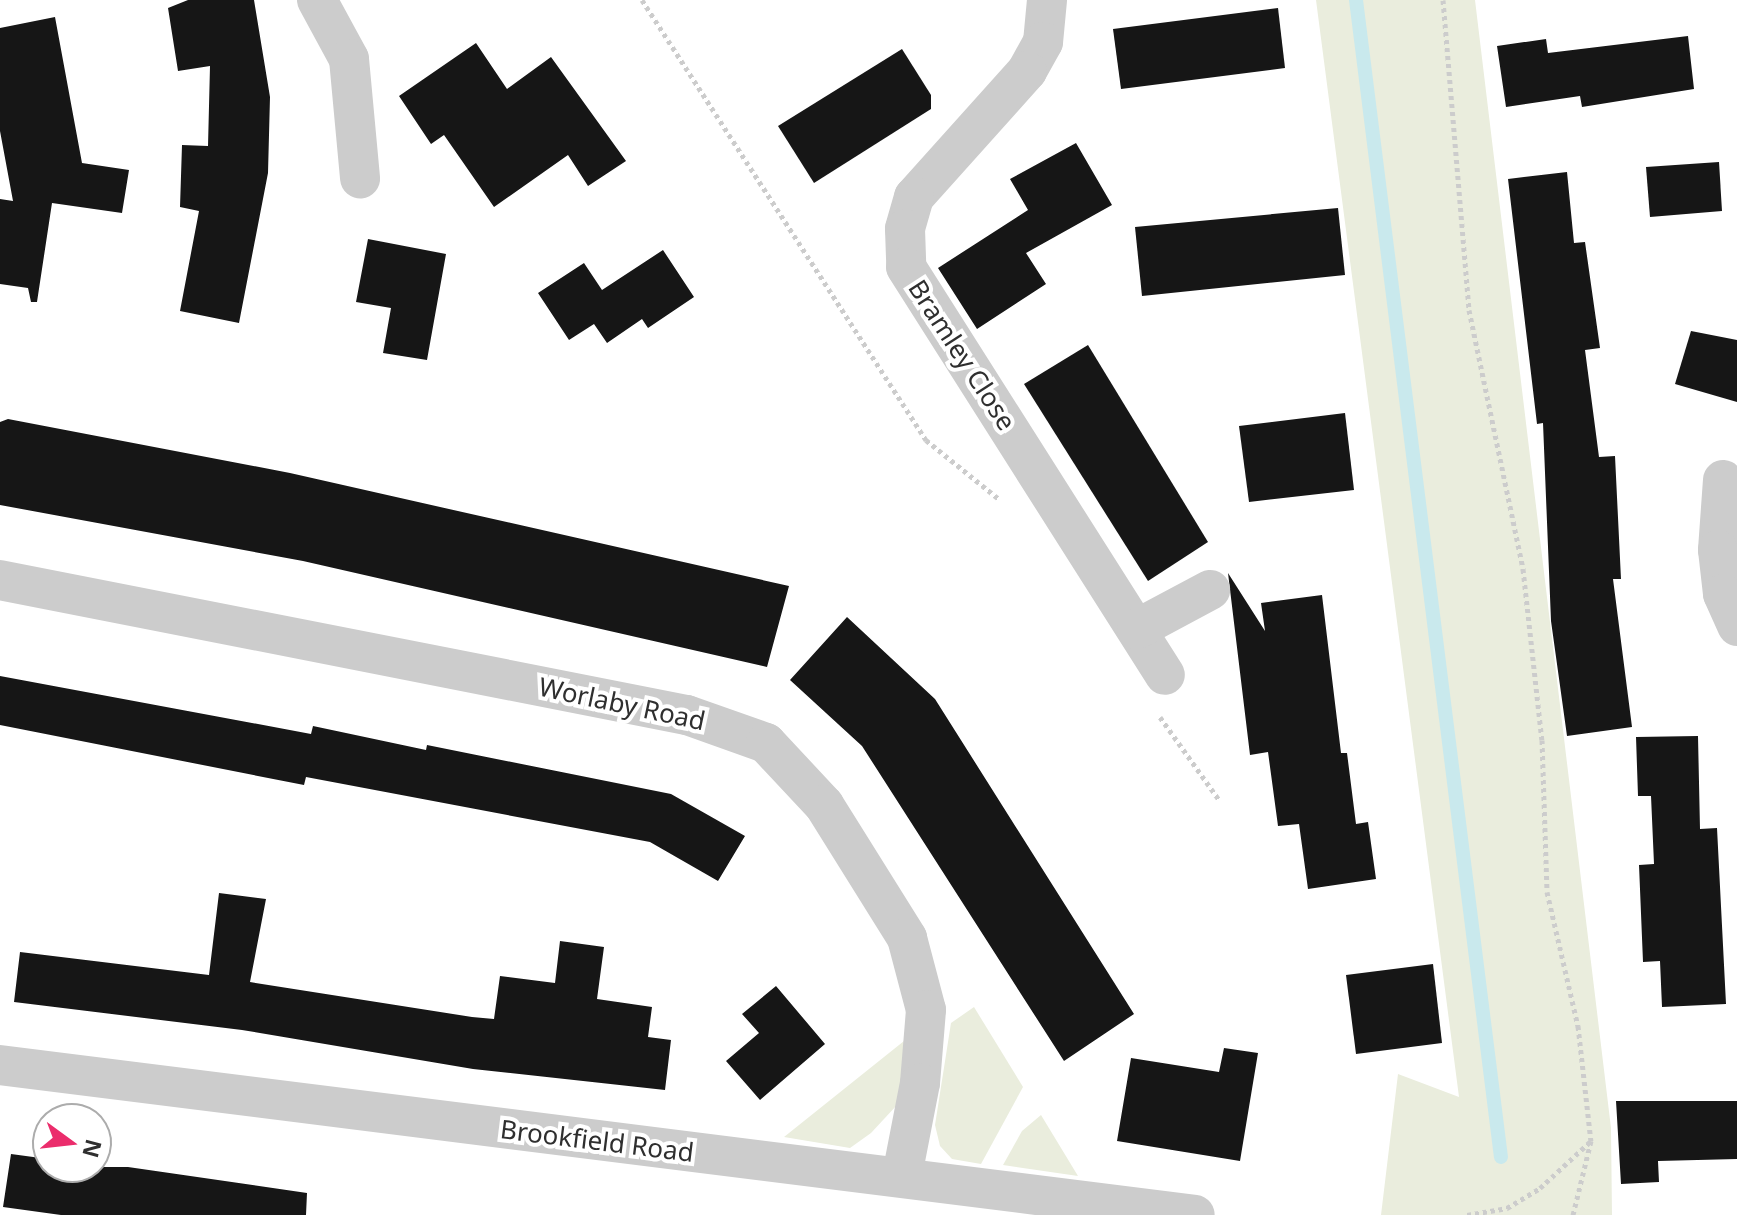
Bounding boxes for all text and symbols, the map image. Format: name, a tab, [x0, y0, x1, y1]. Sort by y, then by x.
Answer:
street label: Bramley Close	[902, 274, 1022, 436]
street label: Worlaby Road	[536, 671, 708, 737]
north arrow	[32, 1103, 112, 1183]
street label: Brookfield Road	[498, 1114, 696, 1168]
text: N	[76, 1136, 110, 1161]

